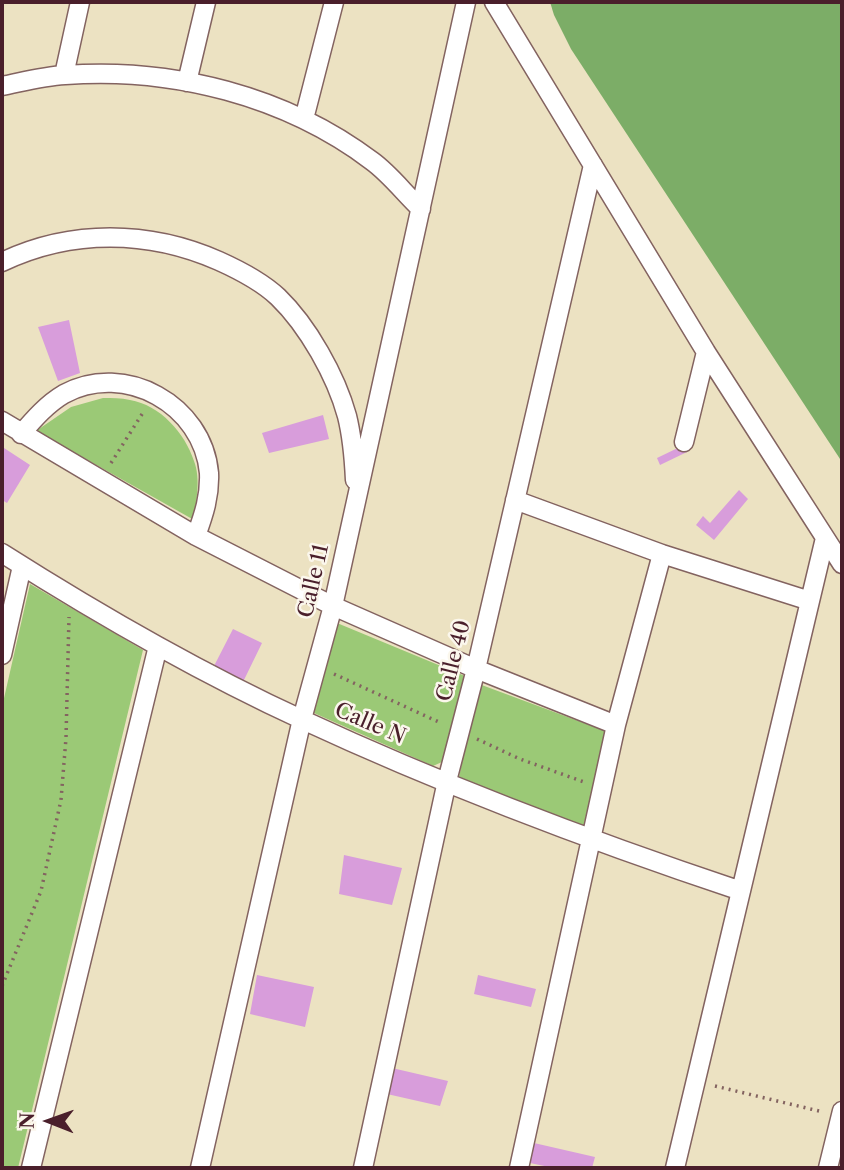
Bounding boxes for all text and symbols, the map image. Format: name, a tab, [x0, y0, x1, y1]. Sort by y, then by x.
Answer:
street label: Calle 11	[293, 542, 335, 620]
street label: Calle 40	[432, 618, 476, 704]
street label: Calle N	[331, 698, 409, 750]
north arrow	[14, 1086, 84, 1156]
text: N	[16, 1112, 39, 1129]

